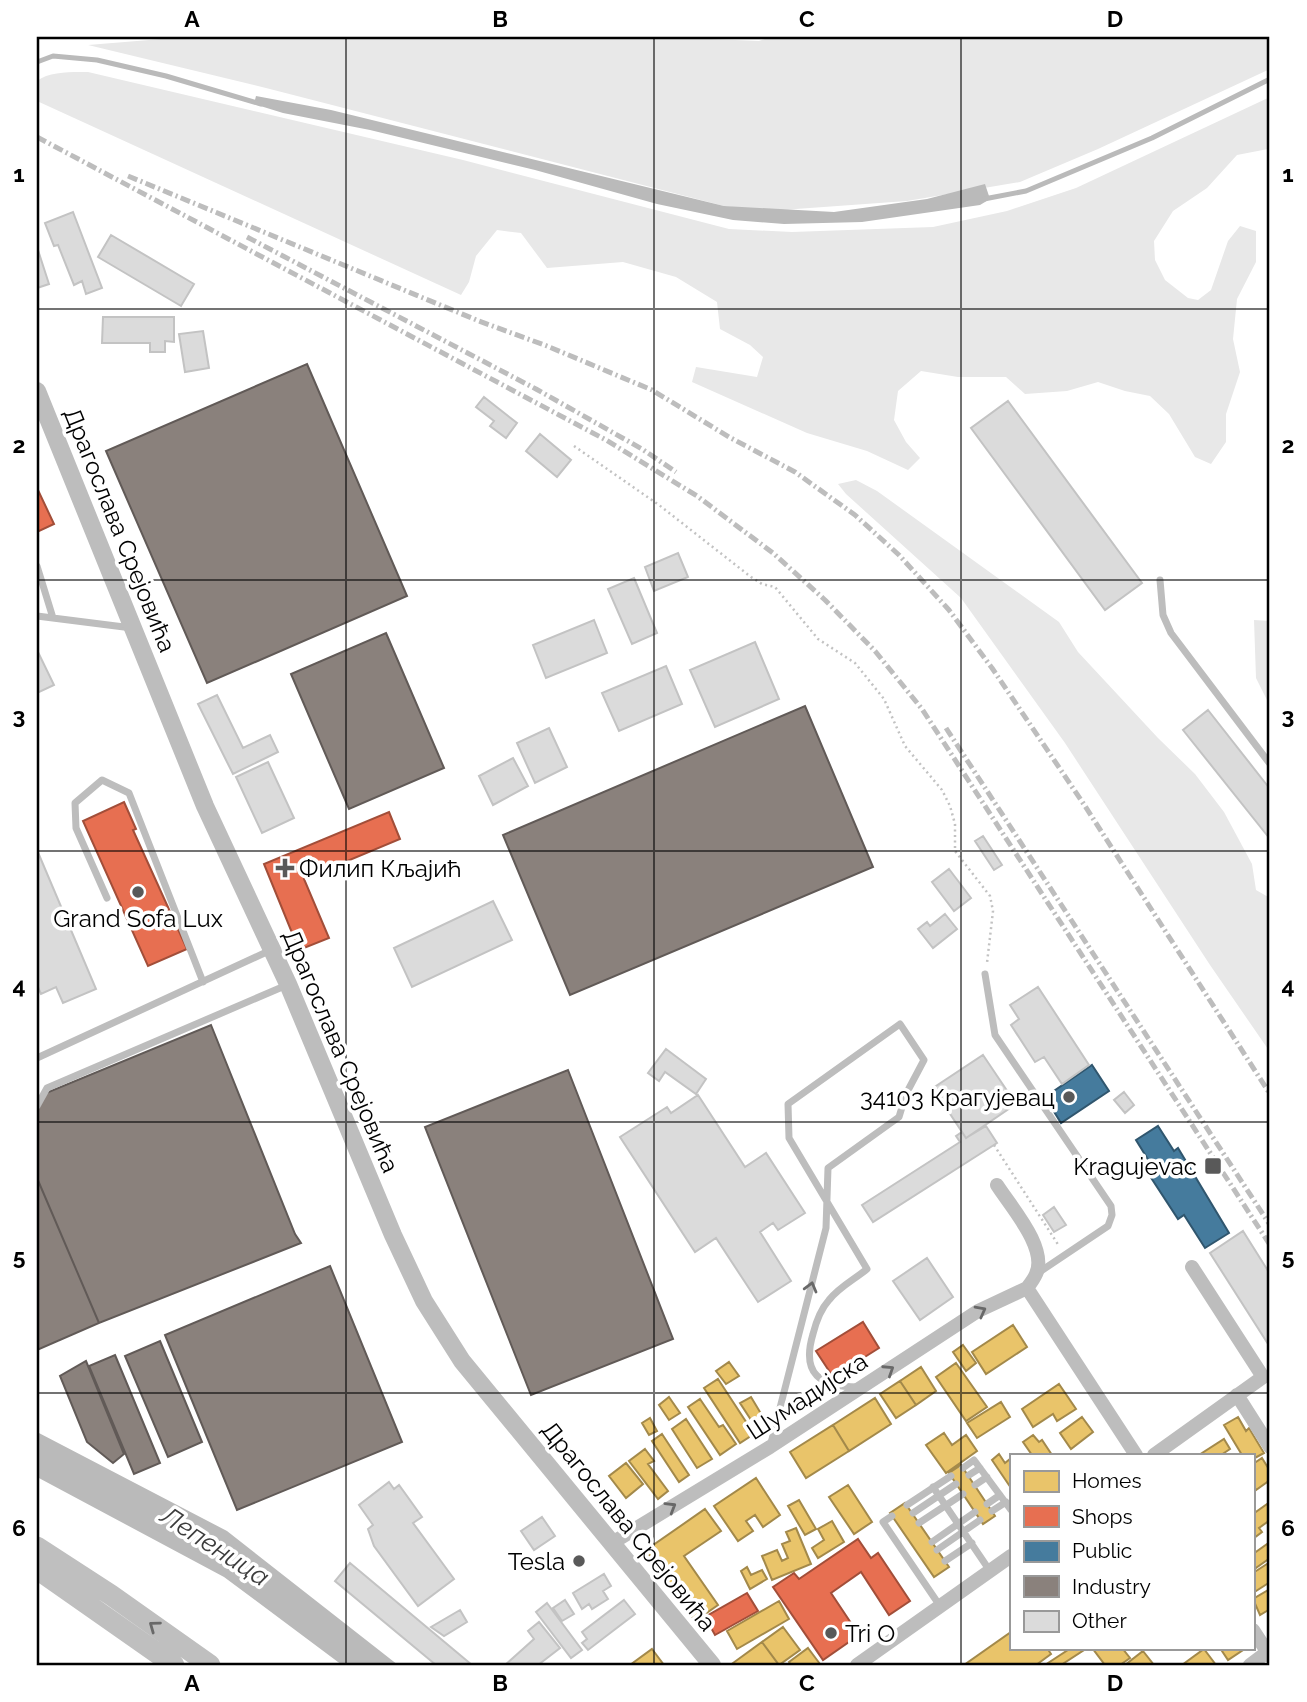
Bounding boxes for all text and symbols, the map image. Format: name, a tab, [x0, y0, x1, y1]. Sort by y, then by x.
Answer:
text: A	[184, 5, 200, 32]
text: B	[492, 5, 508, 32]
text: C	[799, 5, 815, 32]
text: D	[1107, 5, 1123, 32]
text: 1	[13, 160, 25, 187]
text: 1	[1282, 160, 1294, 187]
street label: Драгослава Срејовића	[58, 404, 182, 656]
text: 2	[13, 431, 25, 458]
text: 2	[1282, 431, 1294, 458]
text: 3	[13, 702, 25, 729]
text: 3	[1282, 702, 1294, 729]
place label: Филип Кљајић	[299, 854, 462, 883]
marker: Филип Кљајић	[277, 860, 293, 876]
marker: Grand Sofa Lux	[130, 884, 146, 900]
place label: Grand Sofa Lux	[53, 904, 223, 933]
street label: Драгослава Срејовића	[277, 925, 405, 1177]
text: 4	[12, 972, 26, 999]
text: 4	[1281, 972, 1295, 999]
place label: 34103 Крагујевац	[860, 1083, 1055, 1112]
marker: 34103 Крагујевац	[1061, 1089, 1077, 1105]
place label: Kragujevac	[1073, 1152, 1197, 1181]
marker: Kragujevac	[1203, 1156, 1223, 1176]
text: 5	[13, 1243, 26, 1270]
text: 5	[1282, 1243, 1295, 1270]
one-way arrow	[803, 1281, 817, 1293]
one-way arrow	[974, 1305, 987, 1319]
street label: Шумадијска	[741, 1346, 873, 1446]
one-way arrow	[882, 1365, 895, 1378]
street label: Драгослава Срејовића	[536, 1415, 722, 1637]
legend	[1010, 1454, 1254, 1650]
text: Homes	[1072, 1468, 1142, 1493]
water label: Лепеница	[154, 1499, 275, 1592]
one-way arrow	[663, 1503, 676, 1516]
text: Shops	[1072, 1504, 1133, 1529]
text: 6	[12, 1514, 26, 1541]
text: 6	[1281, 1514, 1295, 1541]
text: Public	[1072, 1538, 1132, 1563]
place label: Tesla	[508, 1547, 565, 1576]
marker: Tesla	[571, 1553, 587, 1569]
text: Industry	[1072, 1574, 1151, 1599]
text: Other	[1072, 1608, 1127, 1633]
place label: Tri O	[845, 1619, 895, 1648]
one-way arrow	[149, 1622, 162, 1634]
marker: Tri O	[823, 1625, 839, 1641]
text: A	[184, 1669, 200, 1696]
text: B	[492, 1669, 508, 1696]
text: C	[799, 1669, 815, 1696]
text: D	[1107, 1669, 1123, 1696]

